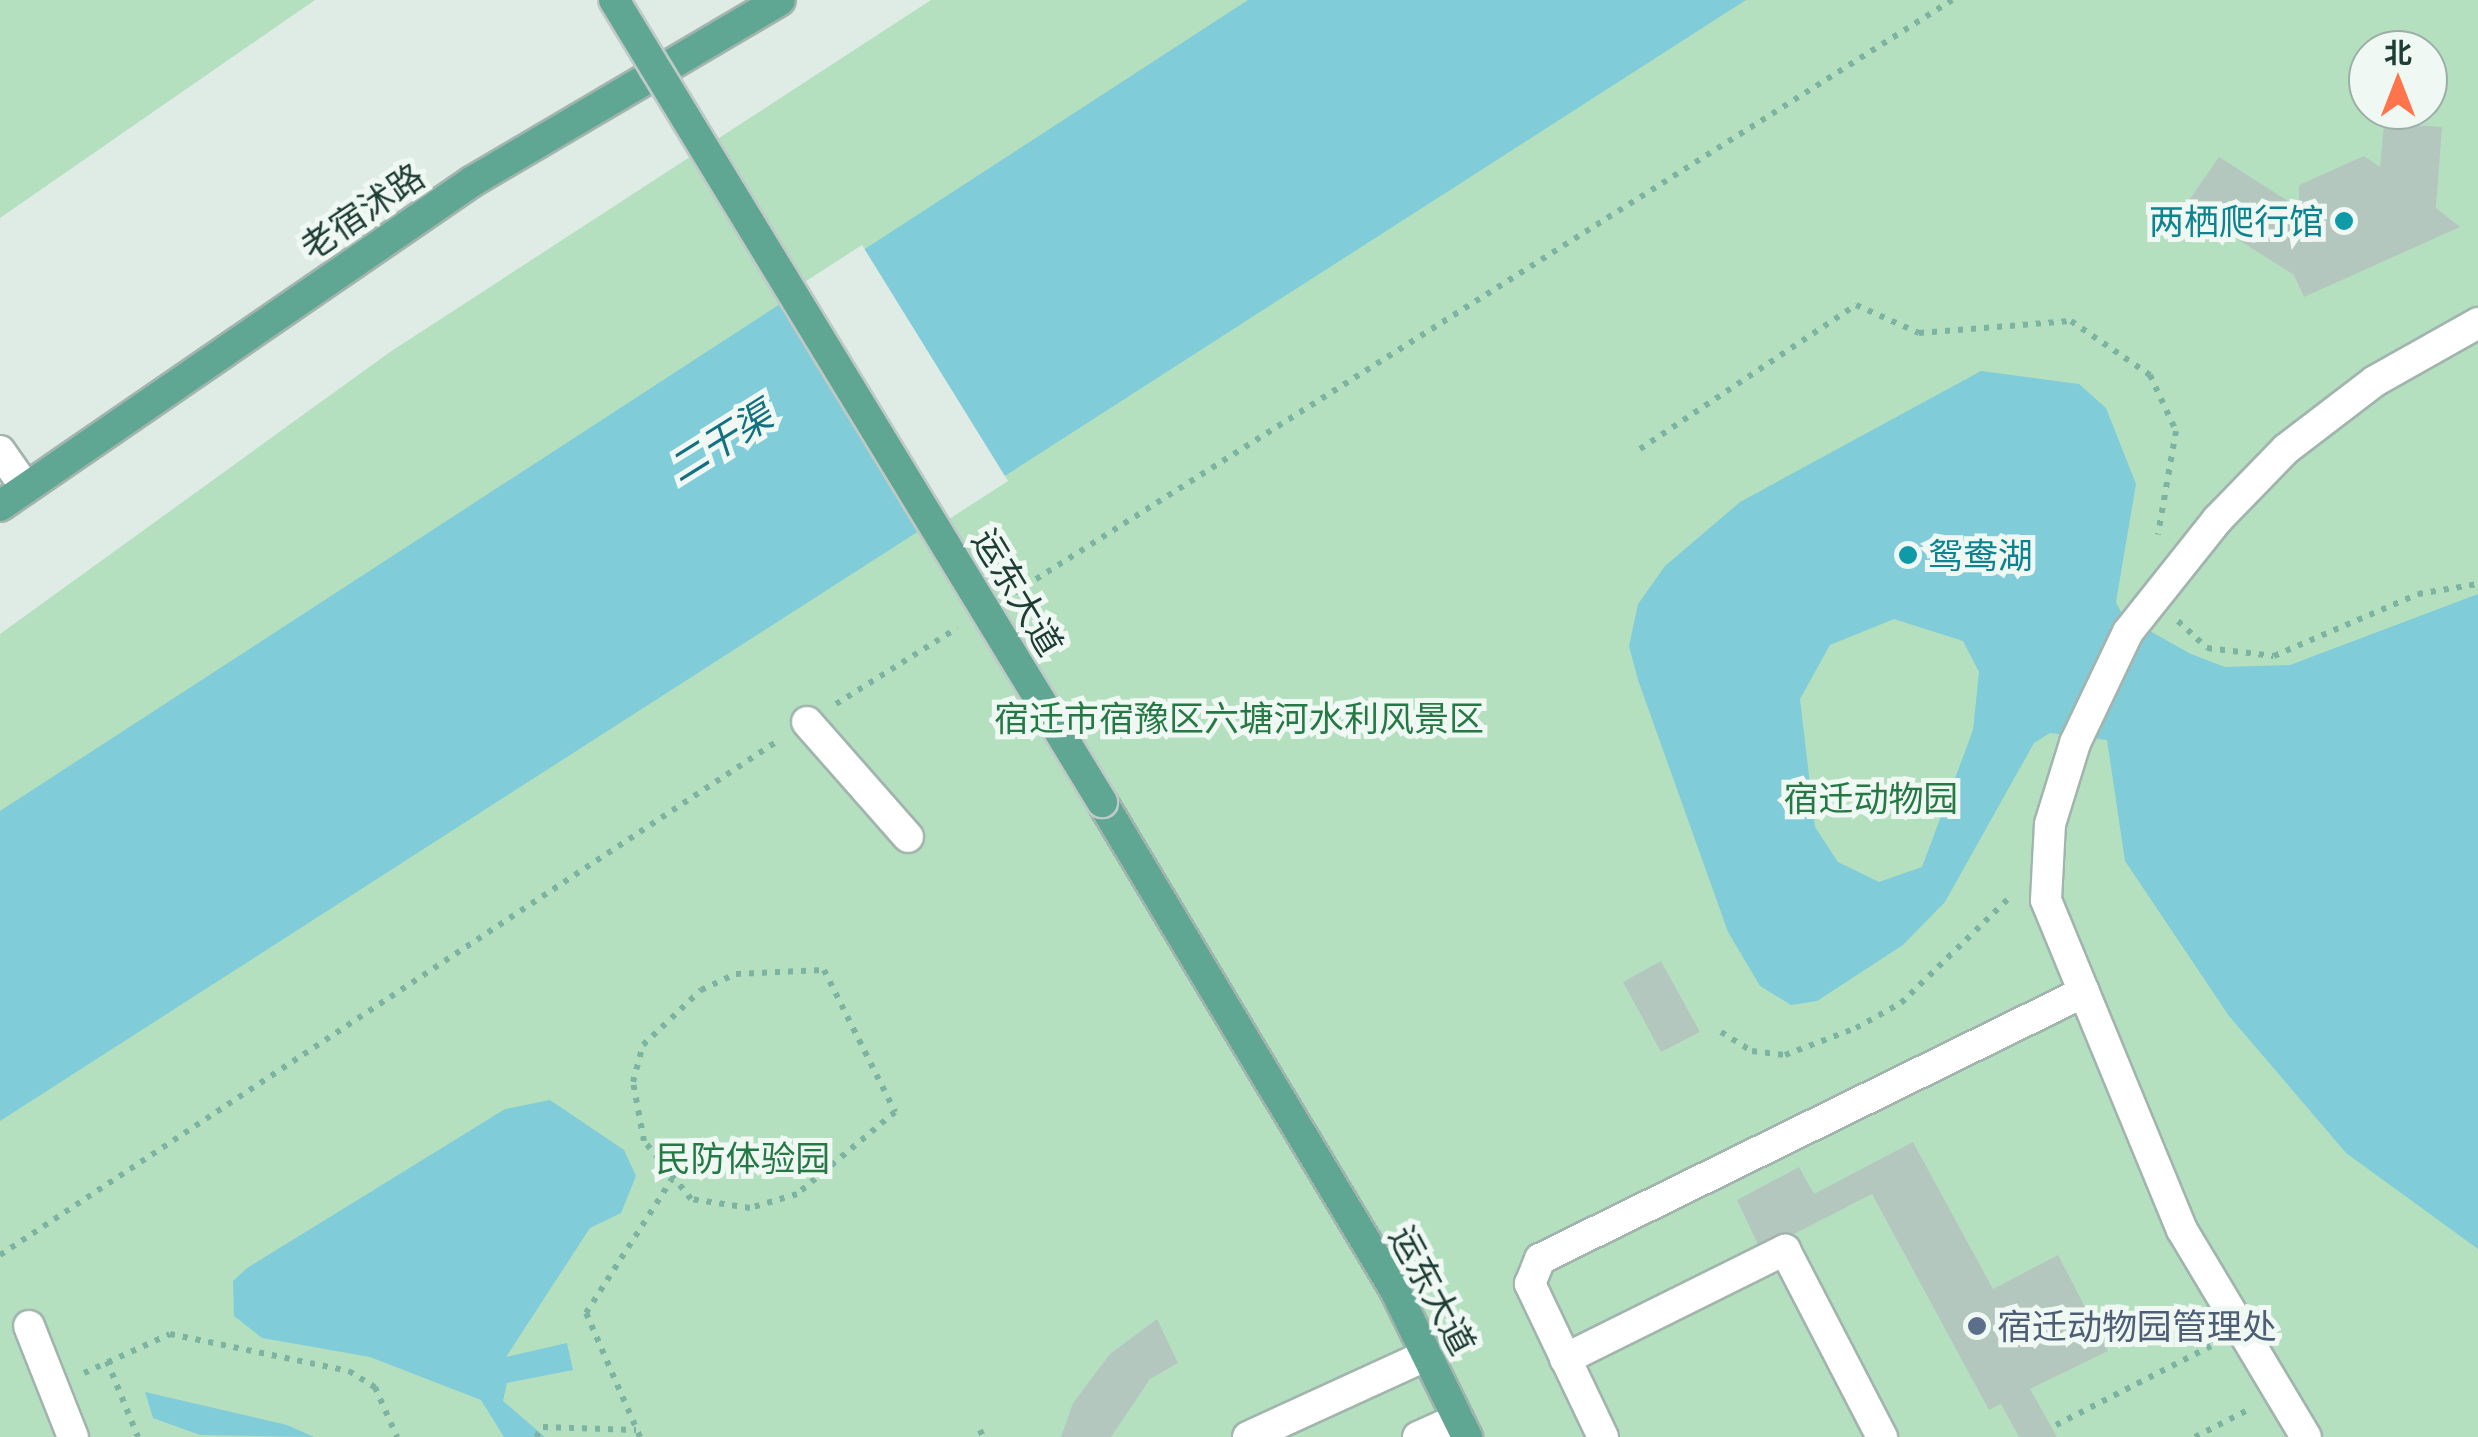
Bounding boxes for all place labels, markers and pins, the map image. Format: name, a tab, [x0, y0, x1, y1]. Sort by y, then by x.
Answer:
place label: 两栖爬行馆	[2149, 200, 2324, 242]
marker: 两栖爬行馆	[2333, 210, 2355, 232]
place label: 鸳鸯湖	[1928, 534, 2033, 576]
marker: 鸳鸯湖	[1897, 544, 1919, 566]
place label: 宿迁动物园管理处	[1997, 1305, 2277, 1347]
marker: 宿迁动物园管理处	[1966, 1315, 1988, 1337]

